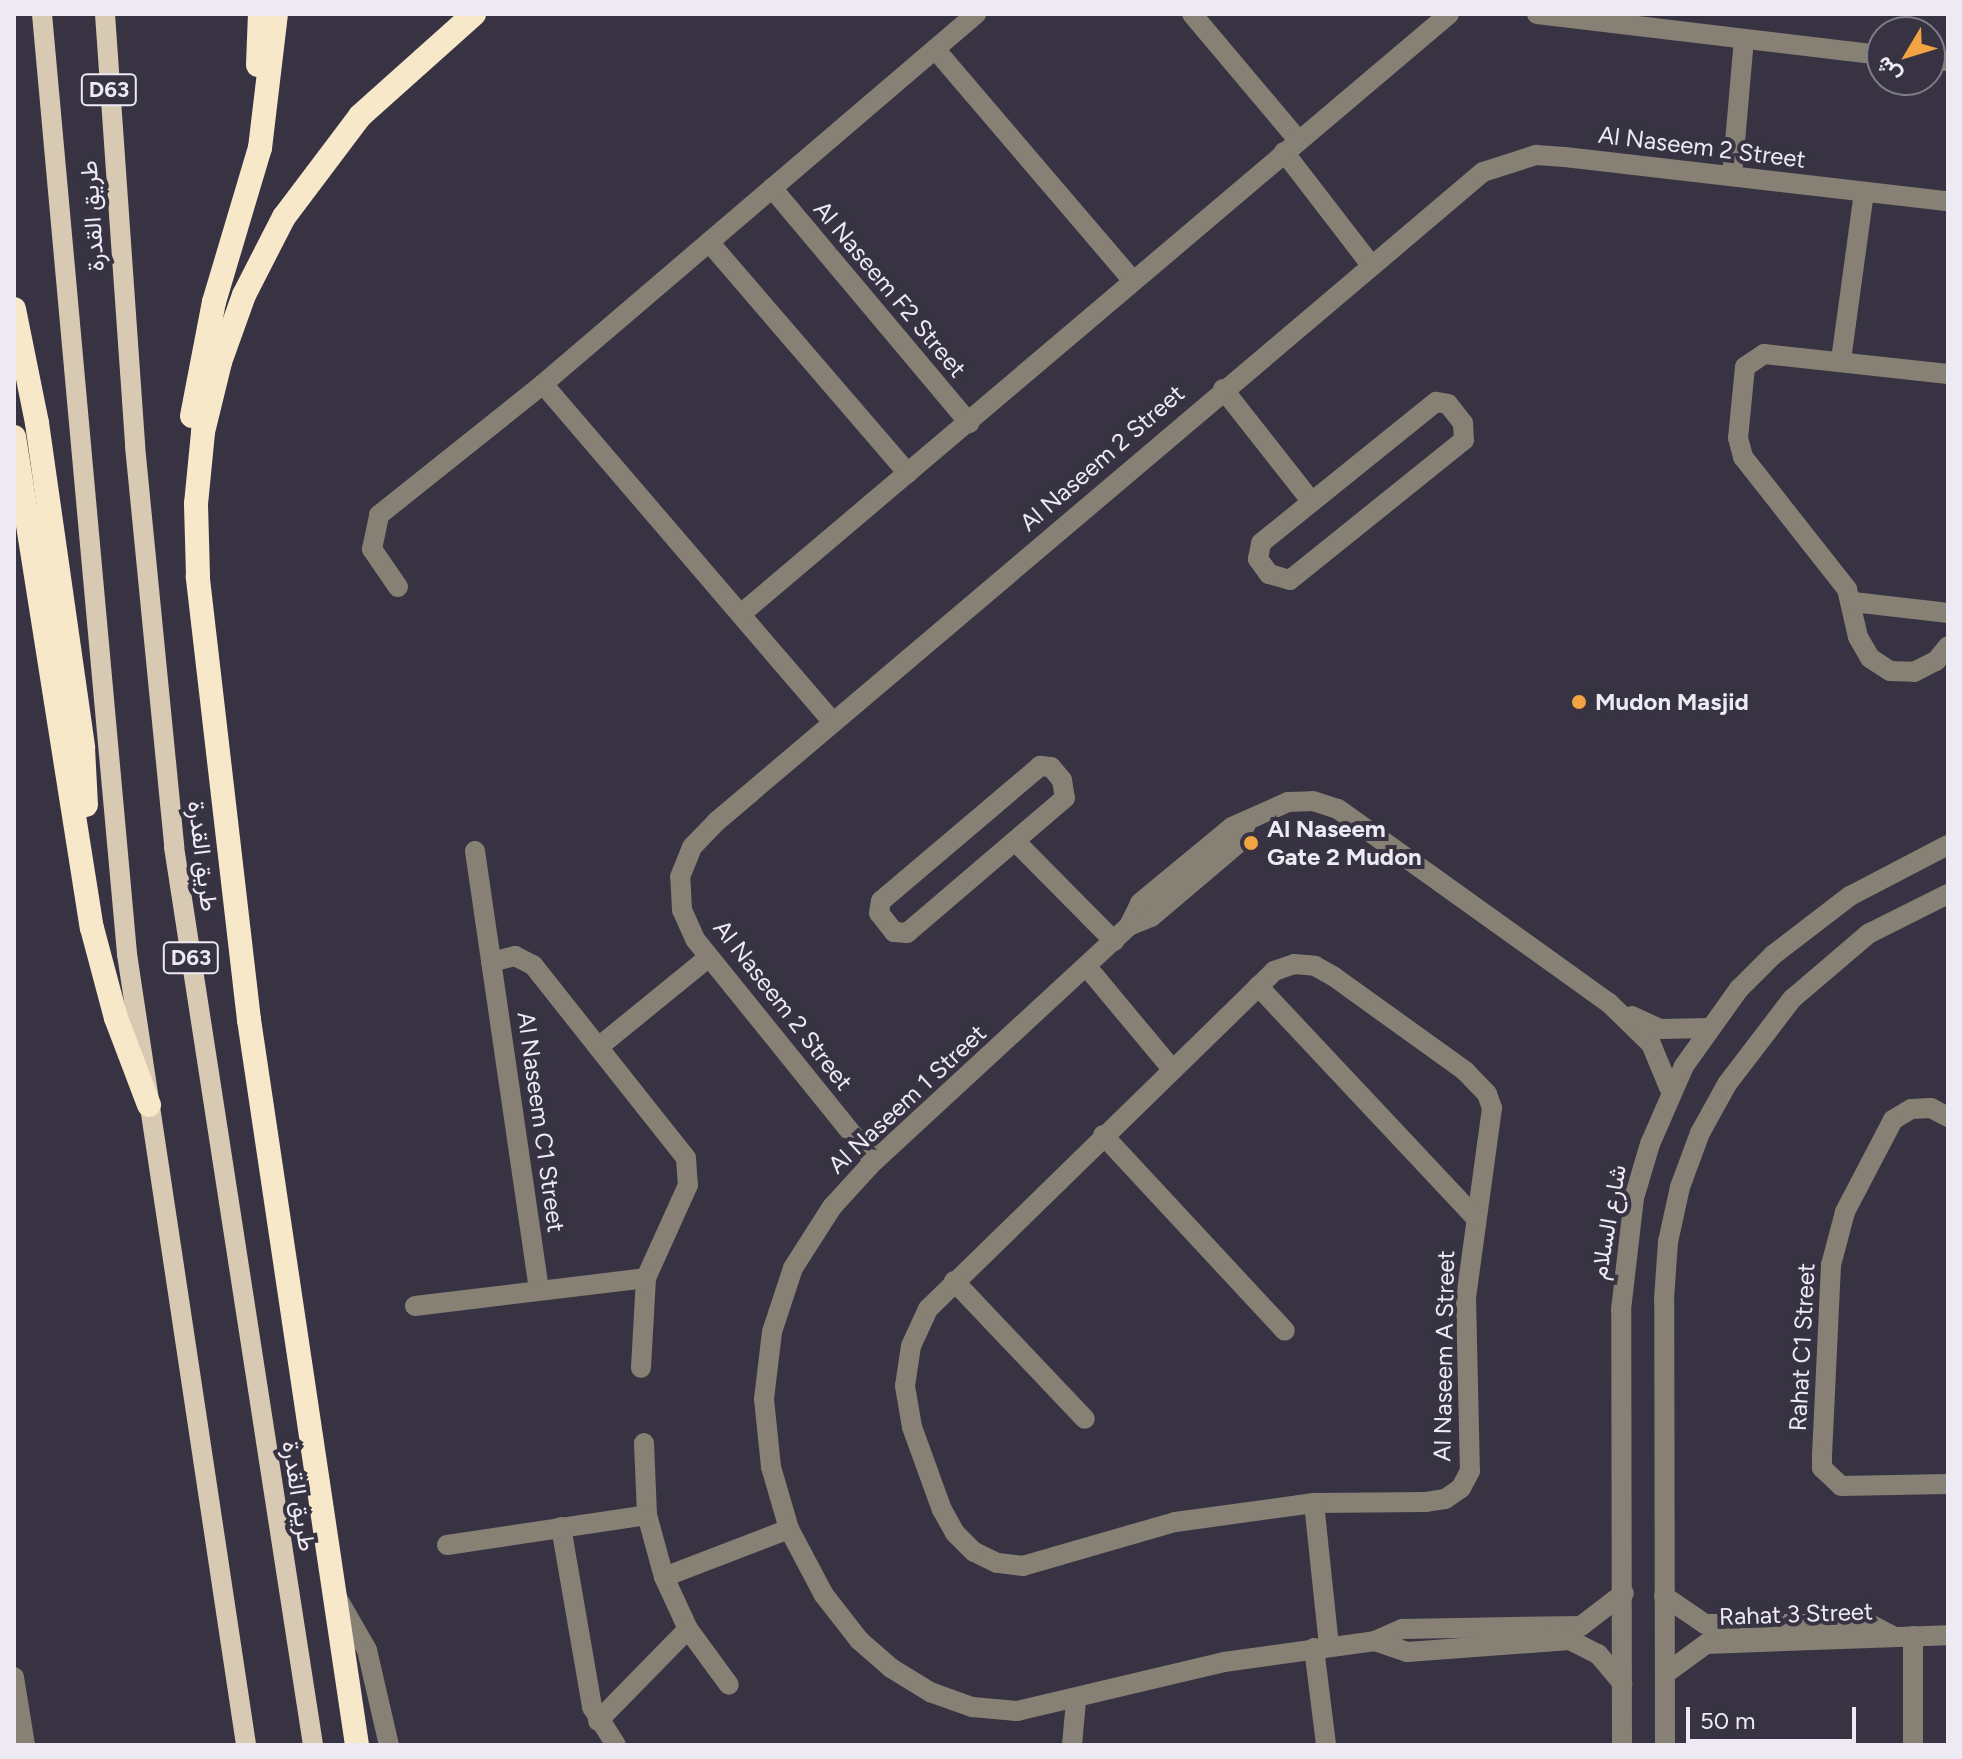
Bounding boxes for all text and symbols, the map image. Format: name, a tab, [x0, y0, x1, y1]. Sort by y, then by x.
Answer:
north arrow	[1866, 16, 1946, 96]
text: ش	[1869, 51, 1907, 89]
road number: D63	[79, 72, 139, 108]
street label: Al Naseem 2 Street	[1597, 120, 1807, 174]
street label: طريق القدرة	[74, 159, 110, 273]
street label: Al Naseem F2 Street	[808, 195, 972, 383]
street label: Al Naseem 2 Street	[1014, 379, 1190, 537]
place label: Mudon Masjid	[1595, 688, 1749, 716]
marker: Mudon Masjid	[1570, 693, 1588, 711]
street label: طريق القدرة	[182, 799, 224, 913]
place label: Al Naseem Gate 2 Mudon	[1267, 815, 1422, 871]
marker: Al Naseem Gate 2 Mudon	[1242, 834, 1260, 852]
street label: Al Naseem 2 Street	[707, 914, 859, 1096]
road number: D63	[161, 940, 221, 976]
street label: Al Naseem C1 Street	[511, 1010, 571, 1234]
street label: Al Naseem 1 Street	[822, 1019, 992, 1179]
street label: شارع السلام	[1584, 1163, 1632, 1281]
street label: Al Naseem A Street	[1428, 1250, 1460, 1462]
street label: Rahat C1 Street	[1783, 1262, 1821, 1432]
street label: طريق القدرة	[276, 1439, 322, 1553]
street label: Rahat 3 Street	[1719, 1597, 1873, 1631]
scale bar	[1690, 1691, 1860, 1741]
text: 50 m	[1700, 1706, 1756, 1735]

